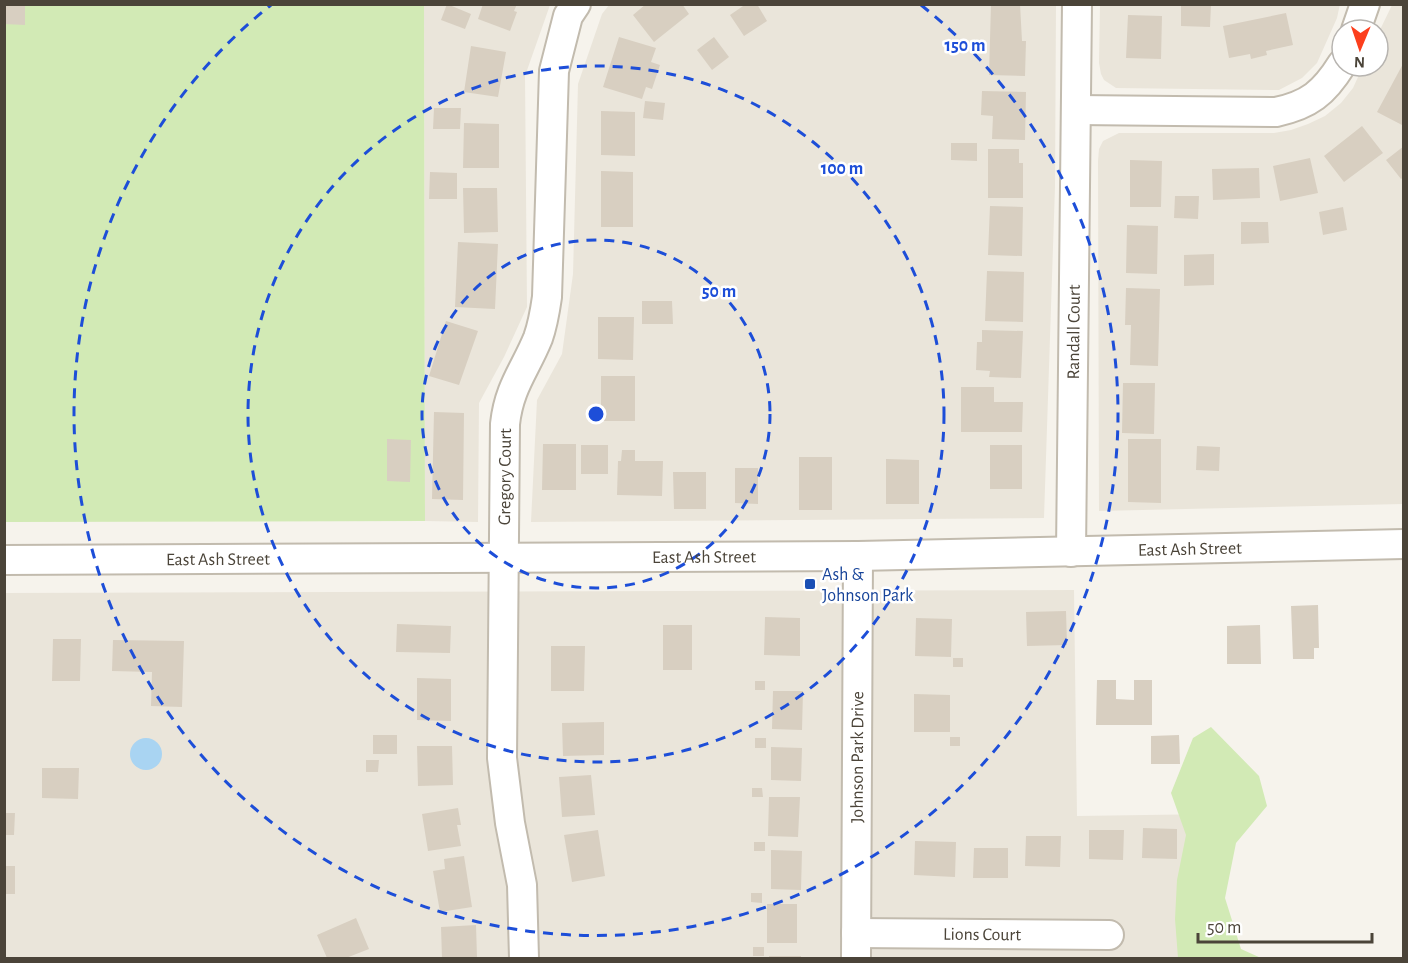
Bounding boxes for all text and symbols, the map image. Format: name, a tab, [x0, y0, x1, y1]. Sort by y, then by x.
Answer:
north arrow	[1330, 18, 1390, 78]
text: 150 m	[945, 37, 985, 55]
text: N	[1354, 54, 1365, 70]
text: 100 m	[821, 160, 863, 178]
text: 50 m	[702, 283, 736, 301]
street label: Randall Court	[1065, 284, 1084, 380]
centre of rings	[586, 404, 606, 424]
street label: Gregory Court	[496, 428, 515, 525]
street label: East Ash Street	[1138, 540, 1242, 560]
street label: East Ash Street	[652, 548, 756, 567]
street label: East Ash Street	[166, 551, 270, 569]
place label: Ash & Johnson Park	[822, 566, 914, 605]
marker: Ash & Johnson Park	[803, 577, 817, 591]
street label: Johnson Park Drive	[849, 691, 867, 823]
scale bar	[1198, 906, 1372, 944]
text: 50 m	[1207, 919, 1241, 937]
street label: Lions Court	[943, 926, 1021, 944]

